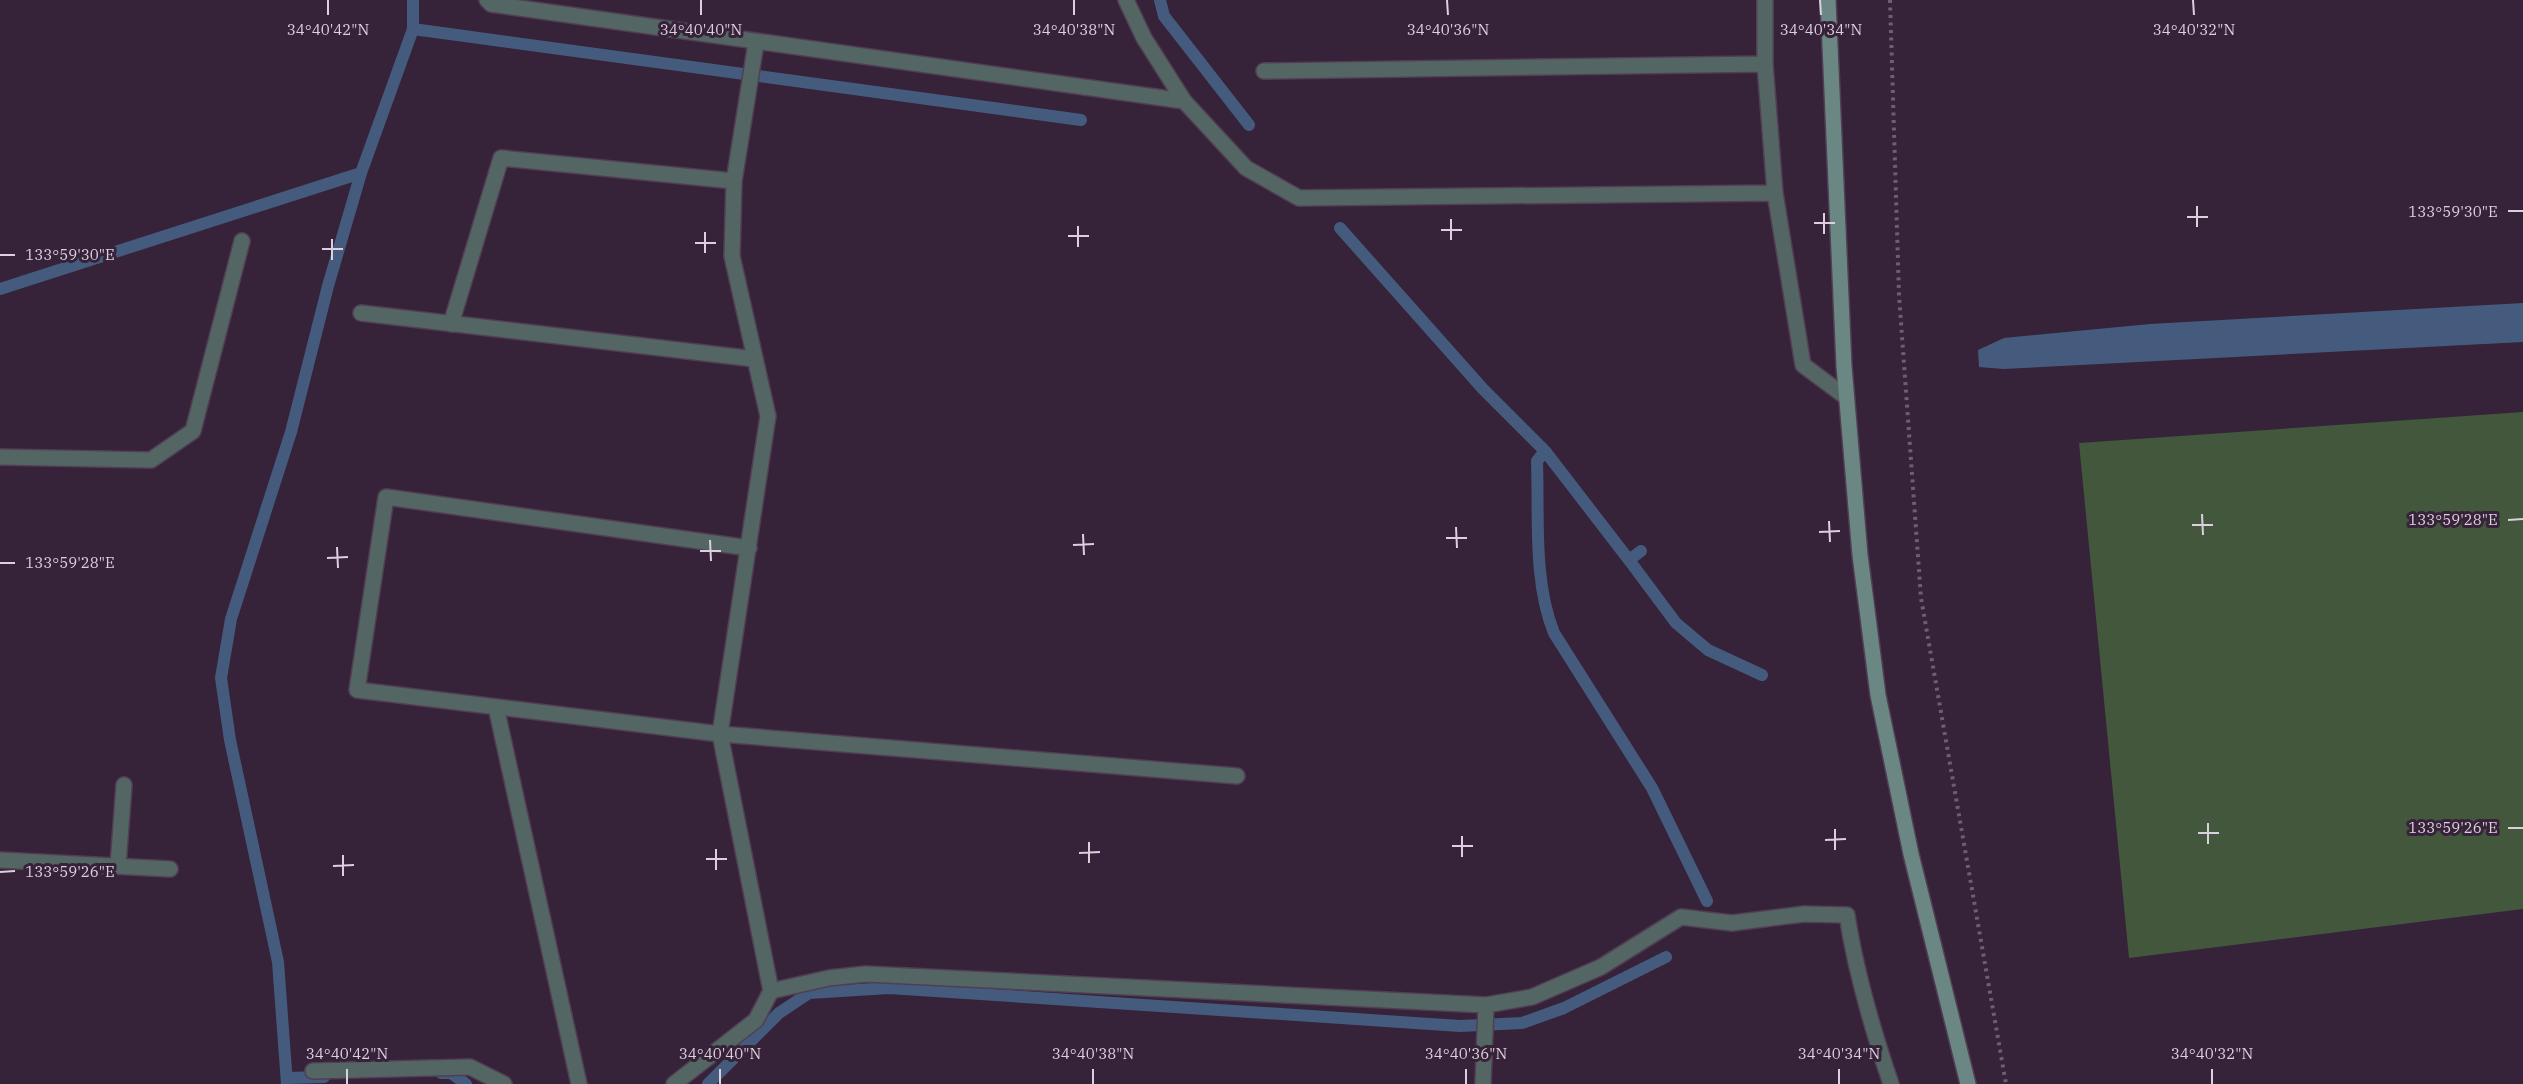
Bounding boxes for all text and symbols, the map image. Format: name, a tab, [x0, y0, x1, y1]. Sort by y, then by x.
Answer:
text: 34°40'42"N	[287, 20, 369, 39]
text: 34°40'40"N	[660, 20, 742, 39]
text: 34°40'38"N	[1033, 20, 1115, 39]
text: 34°40'36"N	[1407, 20, 1489, 39]
text: 34°40'34"N	[1780, 20, 1862, 39]
text: 34°40'32"N	[2153, 20, 2235, 39]
text: 133°59'30"E	[2408, 202, 2498, 221]
text: 133°59'30"E	[25, 245, 115, 264]
text: 133°59'28"E	[2408, 510, 2498, 529]
text: 133°59'28"E	[25, 553, 115, 572]
text: 133°59'26"E	[2408, 818, 2498, 837]
text: 133°59'26"E	[25, 862, 115, 881]
text: 34°40'42"N	[306, 1044, 388, 1063]
text: 34°40'40"N	[679, 1044, 761, 1063]
text: 34°40'38"N	[1052, 1044, 1134, 1063]
text: 34°40'36"N	[1425, 1044, 1507, 1063]
text: 34°40'34"N	[1798, 1044, 1880, 1063]
text: 34°40'32"N	[2171, 1044, 2253, 1063]

